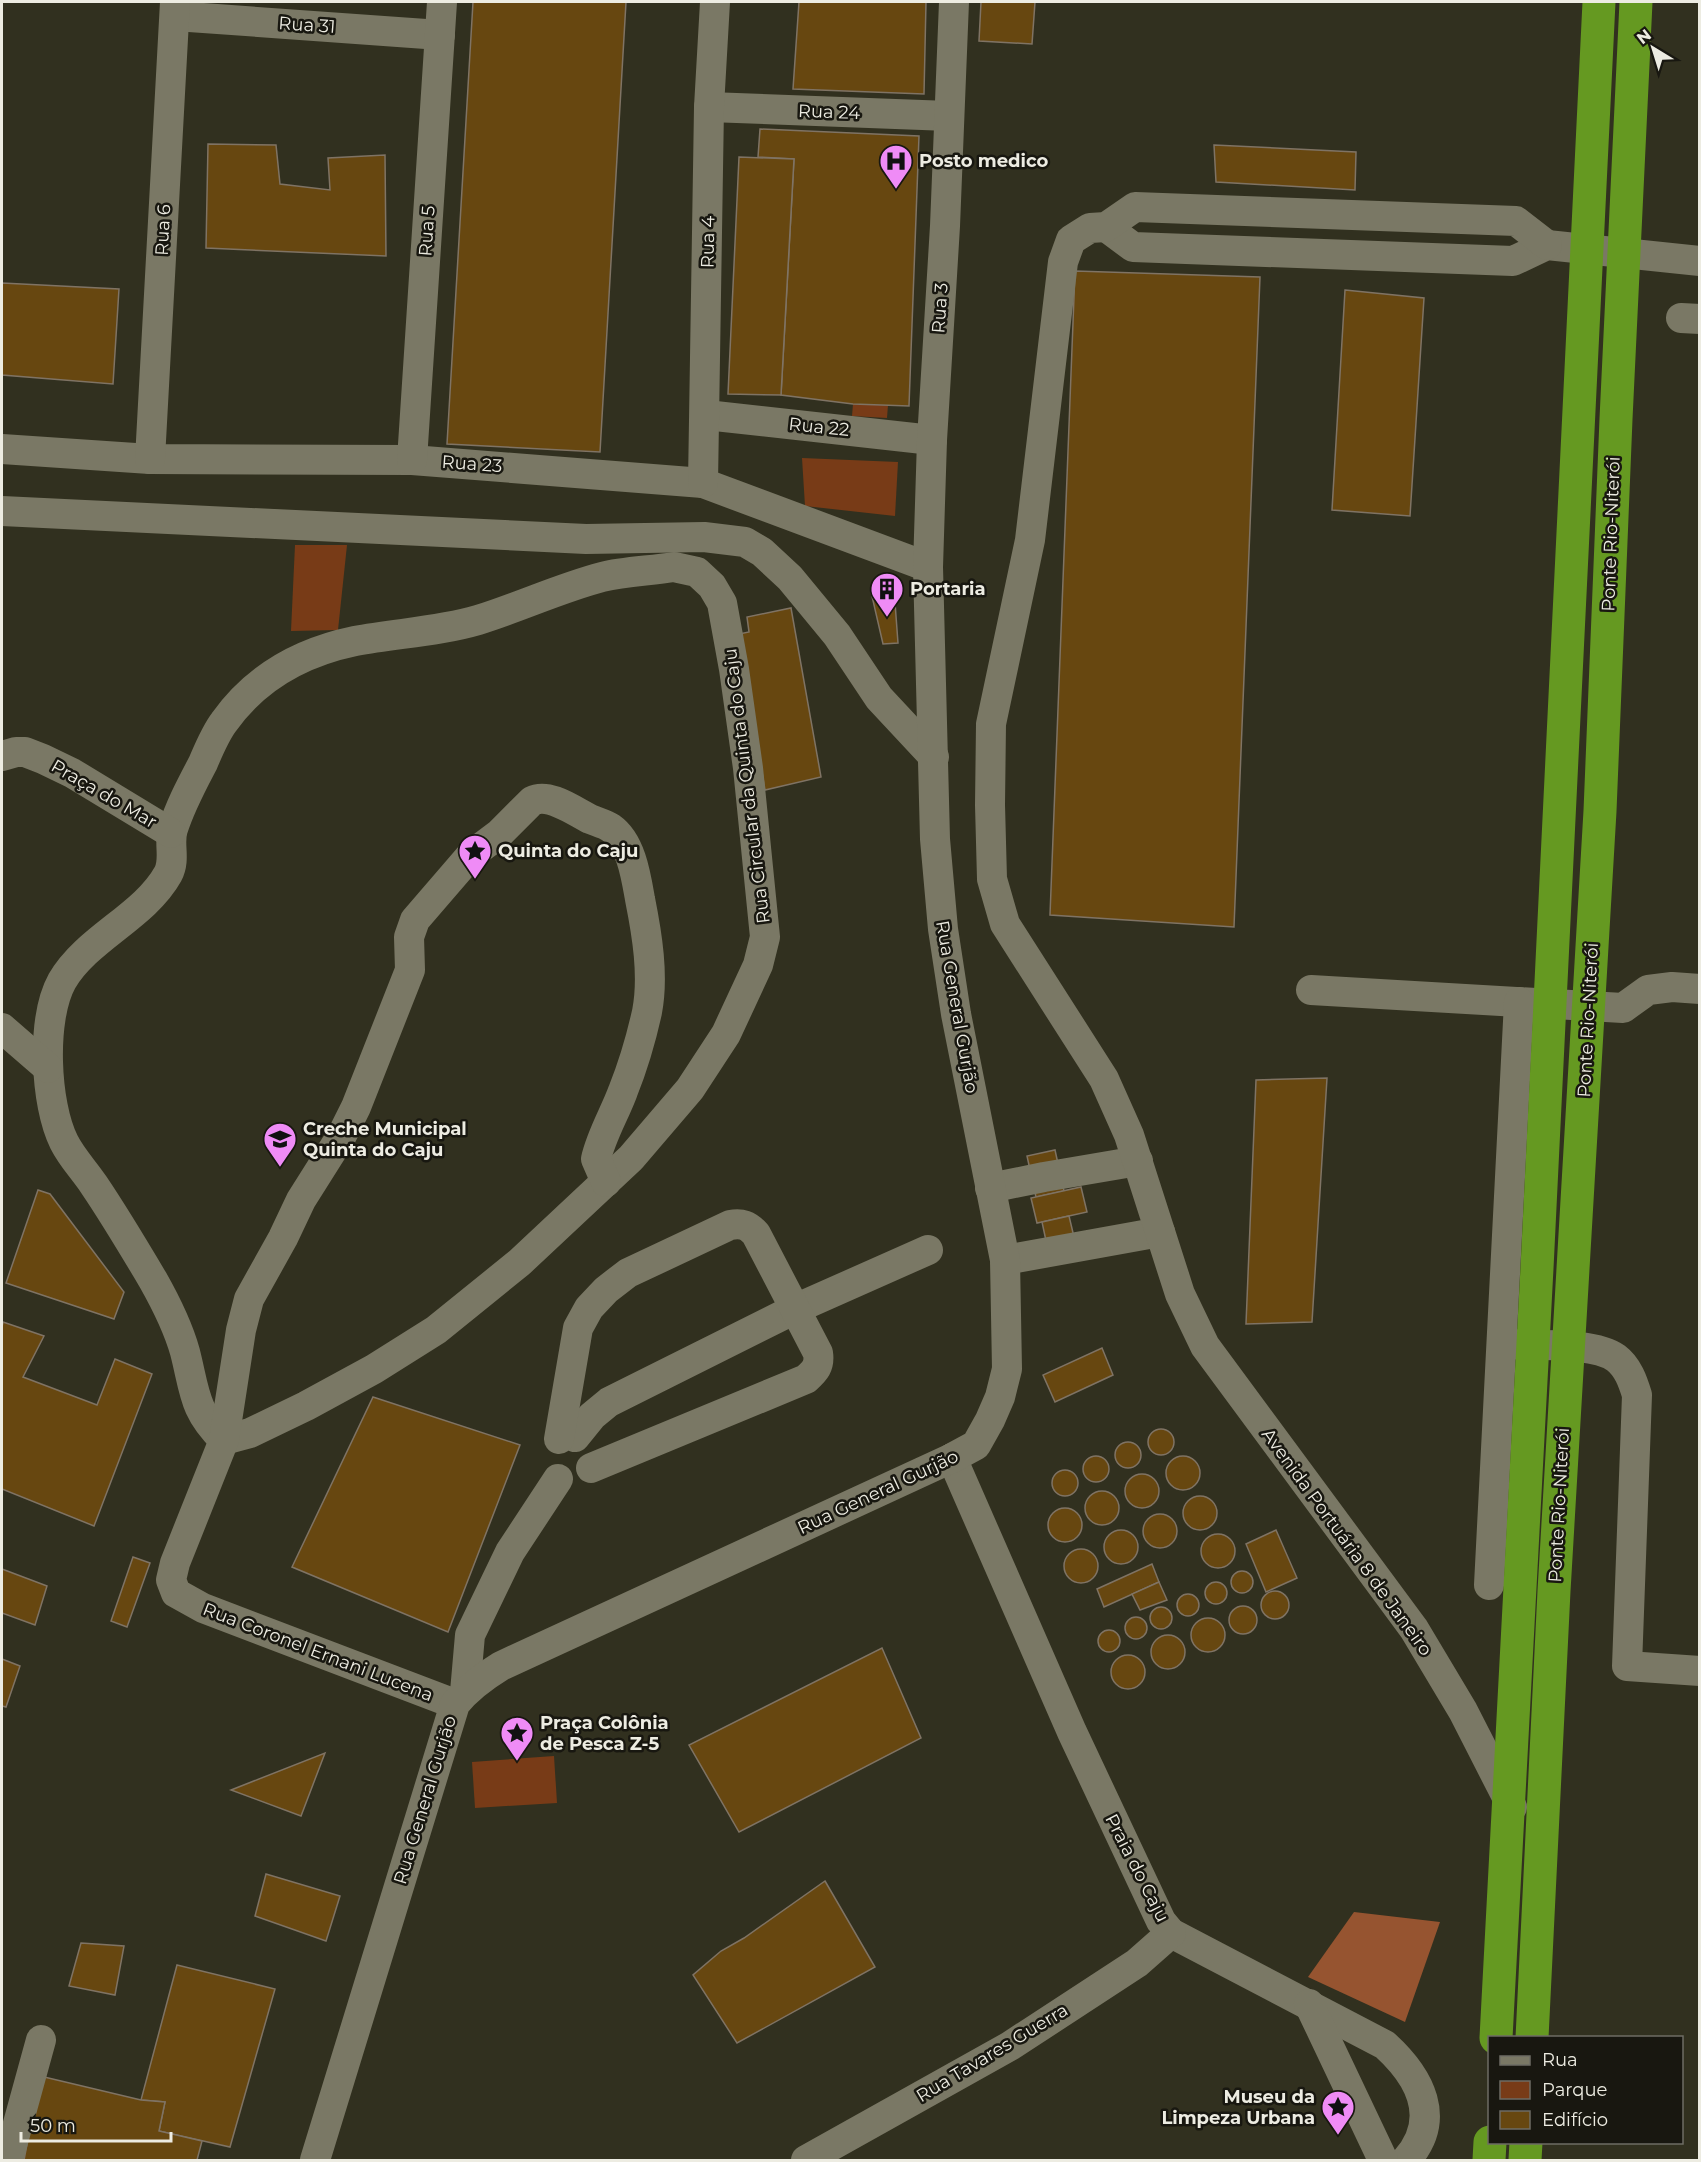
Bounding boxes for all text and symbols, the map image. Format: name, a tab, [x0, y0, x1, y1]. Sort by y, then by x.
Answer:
street label: Rua 31	[278, 12, 336, 38]
north arrow	[1623, 18, 1683, 78]
text: N	[1633, 25, 1655, 48]
street label: Rua 24	[798, 100, 861, 124]
hospital icon: Posto medico	[878, 143, 914, 190]
place label: Posto medico	[919, 150, 1048, 172]
street label: Rua 6	[151, 204, 175, 256]
street label: Rua 5	[414, 205, 440, 257]
street label: Rua 4	[697, 216, 719, 268]
street label: Rua 3	[927, 282, 953, 334]
street label: Rua 22	[788, 413, 850, 441]
street label: Rua 23	[441, 451, 503, 477]
street label: Ponte Rio-Niterói	[1597, 456, 1625, 612]
building icon: Portaria	[869, 571, 905, 618]
place label: Portaria	[910, 578, 986, 600]
street label: Rua Circular da Quinta do Caju	[719, 647, 775, 925]
street label: Praça do Mar	[47, 755, 161, 833]
place icon: Quinta do Caju	[457, 833, 493, 880]
place label: Quinta do Caju	[498, 840, 638, 862]
street label: Rua General Gurjão	[931, 919, 983, 1095]
street label: Ponte Rio-Niterói	[1573, 942, 1603, 1098]
place label: Creche Municipal Quinta do Caju	[303, 1118, 467, 1161]
school or university icon: Creche Municipal Quinta do Caju	[262, 1121, 298, 1168]
street label: Avenida Portuária 8 de Janeiro	[1257, 1424, 1437, 1660]
street label: Ponte Rio-Niterói	[1544, 1427, 1574, 1583]
street label: Rua General Gurjão	[794, 1445, 962, 1539]
street label: Rua Coronel Ernani Lucena	[200, 1598, 436, 1706]
place label: Praça Colônia de Pesca Z-5	[540, 1712, 669, 1755]
street label: Rua General Gurjão	[389, 1713, 461, 1887]
place icon: Praça Colônia de Pesca Z-5	[499, 1715, 535, 1762]
street label: Praia do Caju	[1100, 1810, 1174, 1926]
street label: Rua Tavares Guerra	[912, 1999, 1072, 2107]
legend	[1488, 2036, 1683, 2144]
text: Rua	[1542, 2049, 1578, 2071]
text: Parque	[1542, 2079, 1608, 2101]
place label: Museu da Limpeza Urbana	[1161, 2086, 1315, 2129]
place icon: Museu da Limpeza Urbana	[1320, 2089, 1356, 2136]
scale bar	[21, 2105, 171, 2143]
text: Edifício	[1542, 2109, 1608, 2131]
text: 50 m	[30, 2115, 76, 2137]

